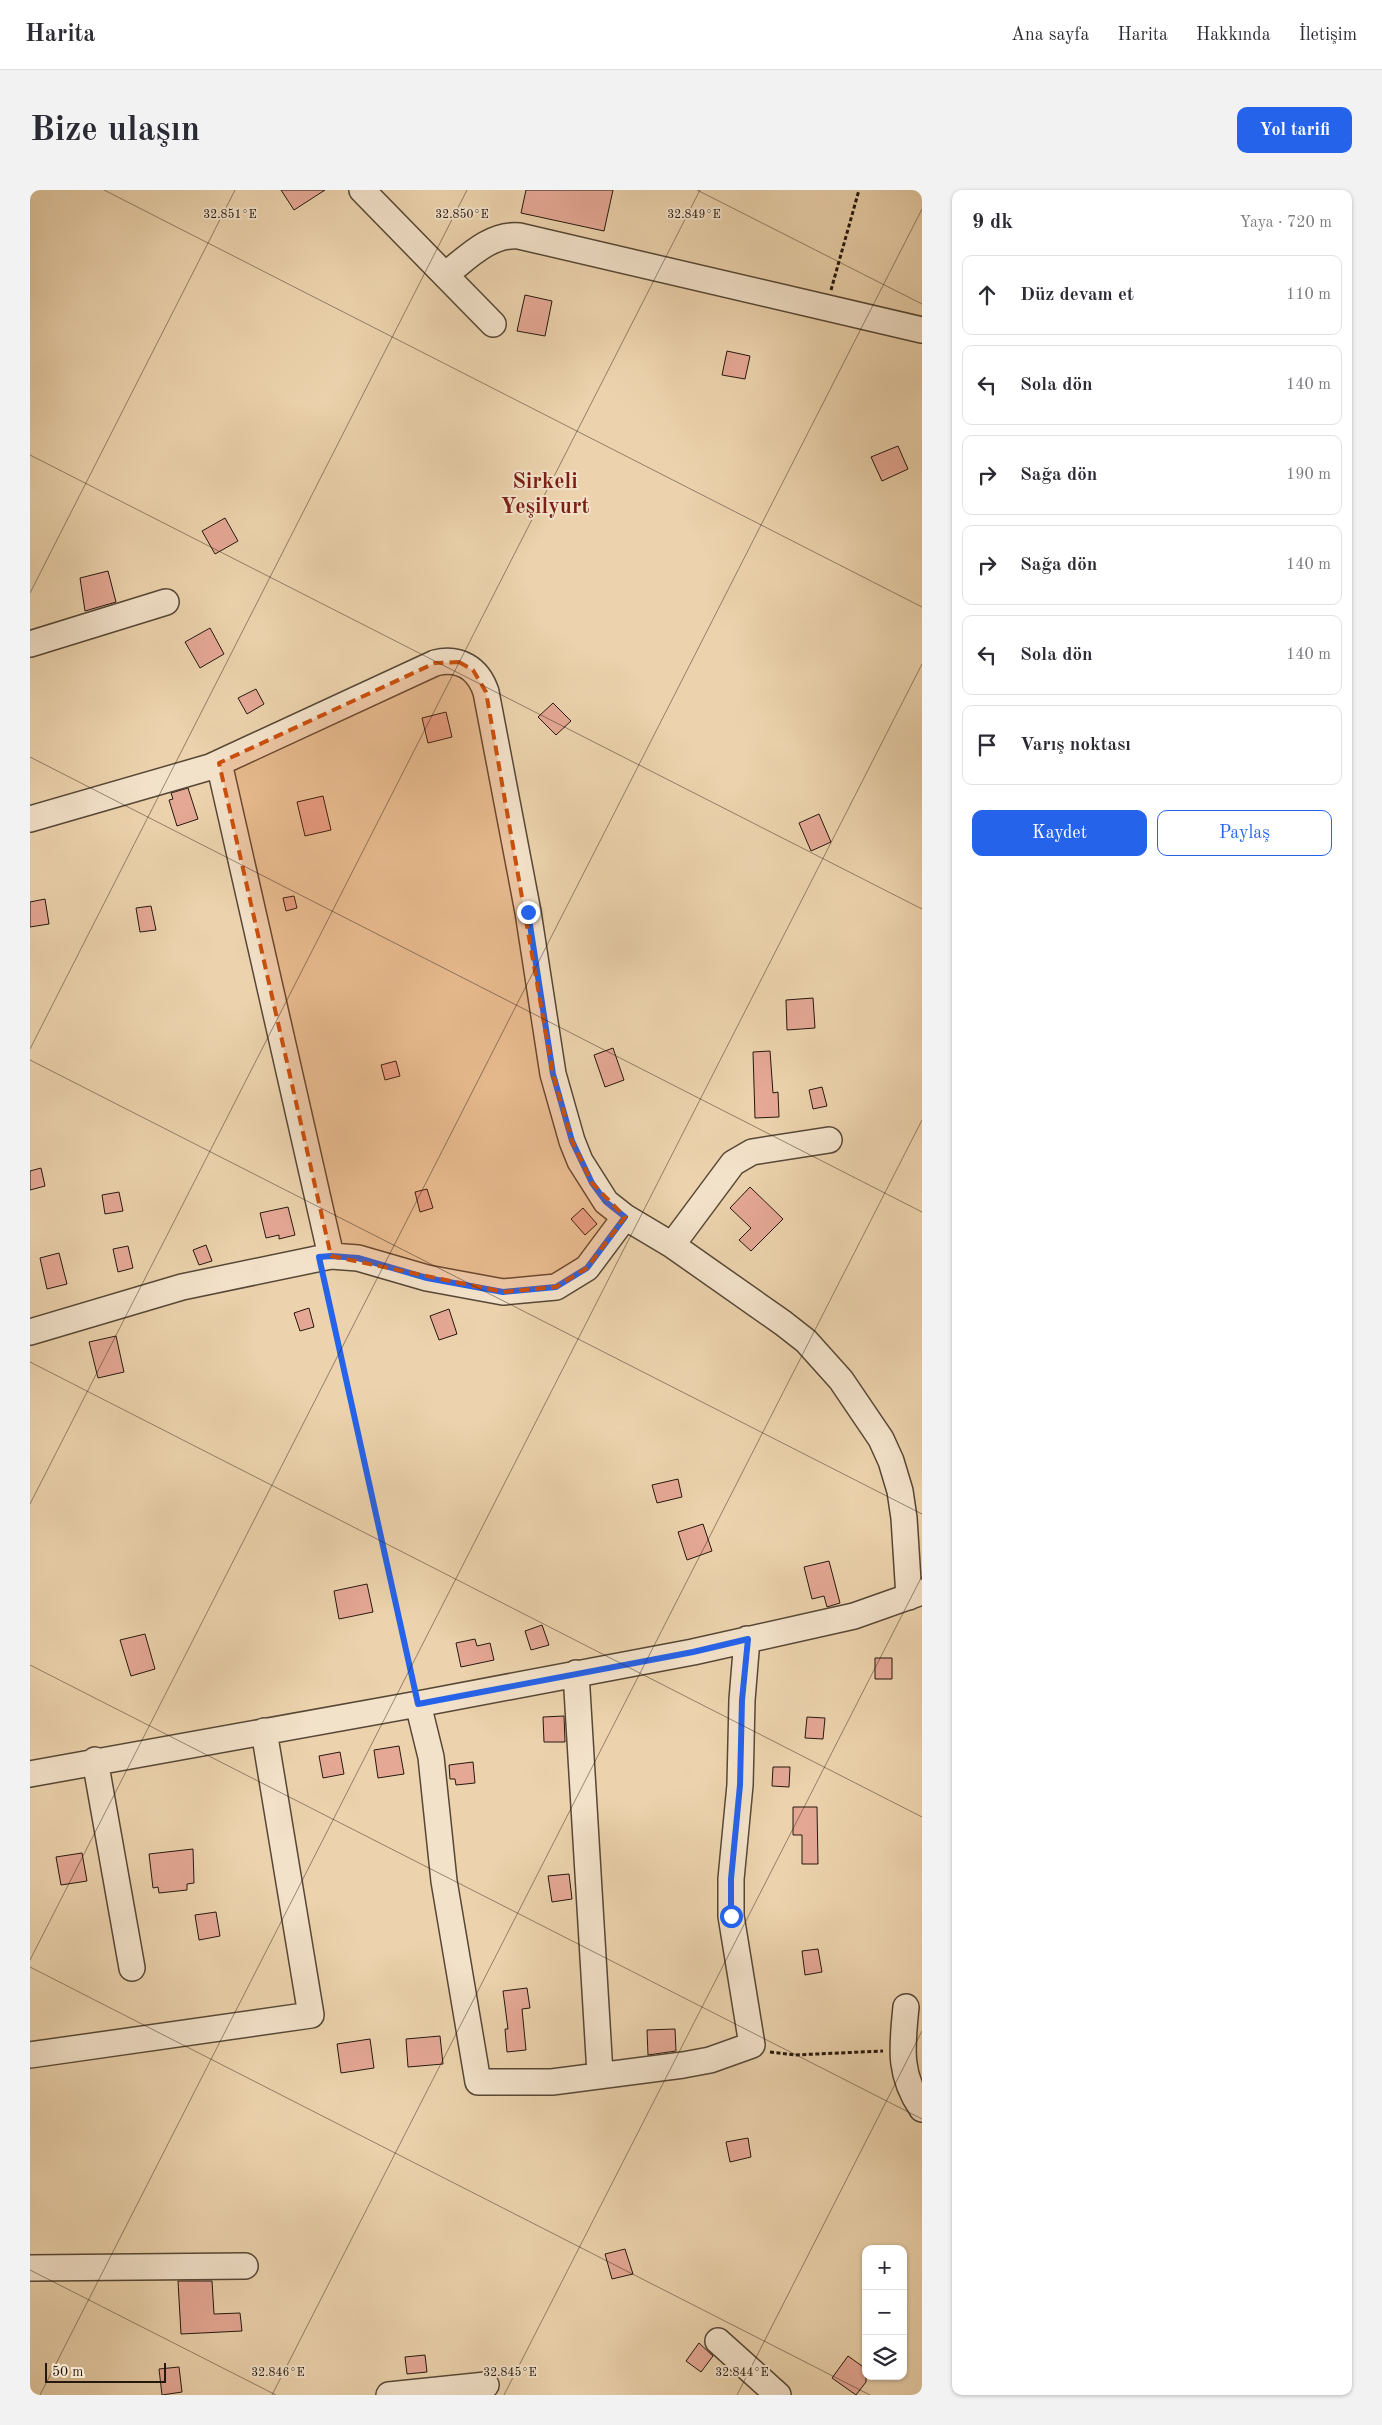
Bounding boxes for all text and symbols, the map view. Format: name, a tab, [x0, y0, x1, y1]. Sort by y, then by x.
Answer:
text: Harita	[25, 23, 95, 47]
text: Ana sayfa	[1011, 26, 1089, 44]
text: Harita	[1117, 26, 1168, 44]
text: Hakkında	[1196, 26, 1271, 44]
text: İletişim	[1299, 26, 1357, 44]
button: Yol tarifi	[1237, 107, 1352, 153]
text: Bize ulaşın	[30, 113, 200, 148]
text: 32.851°E	[203, 208, 257, 221]
text: 32.850°E	[435, 208, 489, 221]
text: 32.849°E	[667, 209, 721, 221]
text: 9 dk	[972, 212, 1013, 233]
text: Yaya · 720 m	[1239, 215, 1332, 231]
icon: ahead	[973, 281, 1001, 309]
text: Düz devam et	[1020, 286, 1134, 305]
text: 110 m	[1286, 287, 1331, 303]
icon: left	[973, 371, 1001, 399]
text: Sola dön	[1020, 376, 1093, 395]
text: 140 m	[1286, 377, 1331, 393]
icon: right	[973, 461, 1001, 489]
text: Sağa dön	[1020, 466, 1097, 485]
text: 190 m	[1286, 467, 1331, 483]
district label: Sirkeli Yeşilyurt	[501, 471, 589, 518]
icon: right	[973, 551, 1001, 579]
text: Sağa dön	[1020, 556, 1097, 575]
text: 140 m	[1286, 557, 1331, 573]
icon: left	[973, 641, 1001, 669]
text: Sola dön	[1020, 646, 1093, 665]
text: 140 m	[1286, 647, 1331, 663]
icon: arrive	[973, 731, 1001, 759]
text: Varış noktası	[1020, 736, 1131, 755]
button: Kaydet	[972, 810, 1147, 856]
button: Paylaş	[1157, 810, 1332, 856]
route end	[517, 901, 540, 924]
route start	[720, 1905, 743, 1928]
map controls	[862, 2245, 907, 2380]
button: +	[862, 2245, 907, 2290]
button: −	[862, 2290, 907, 2335]
button: layers	[862, 2335, 907, 2380]
scale bar	[45, 2360, 166, 2383]
text: 50 m	[52, 2365, 83, 2379]
text: 32.845°E	[483, 2366, 537, 2379]
text: 32.846°E	[251, 2367, 305, 2379]
text: 32.844°E	[715, 2367, 769, 2379]

